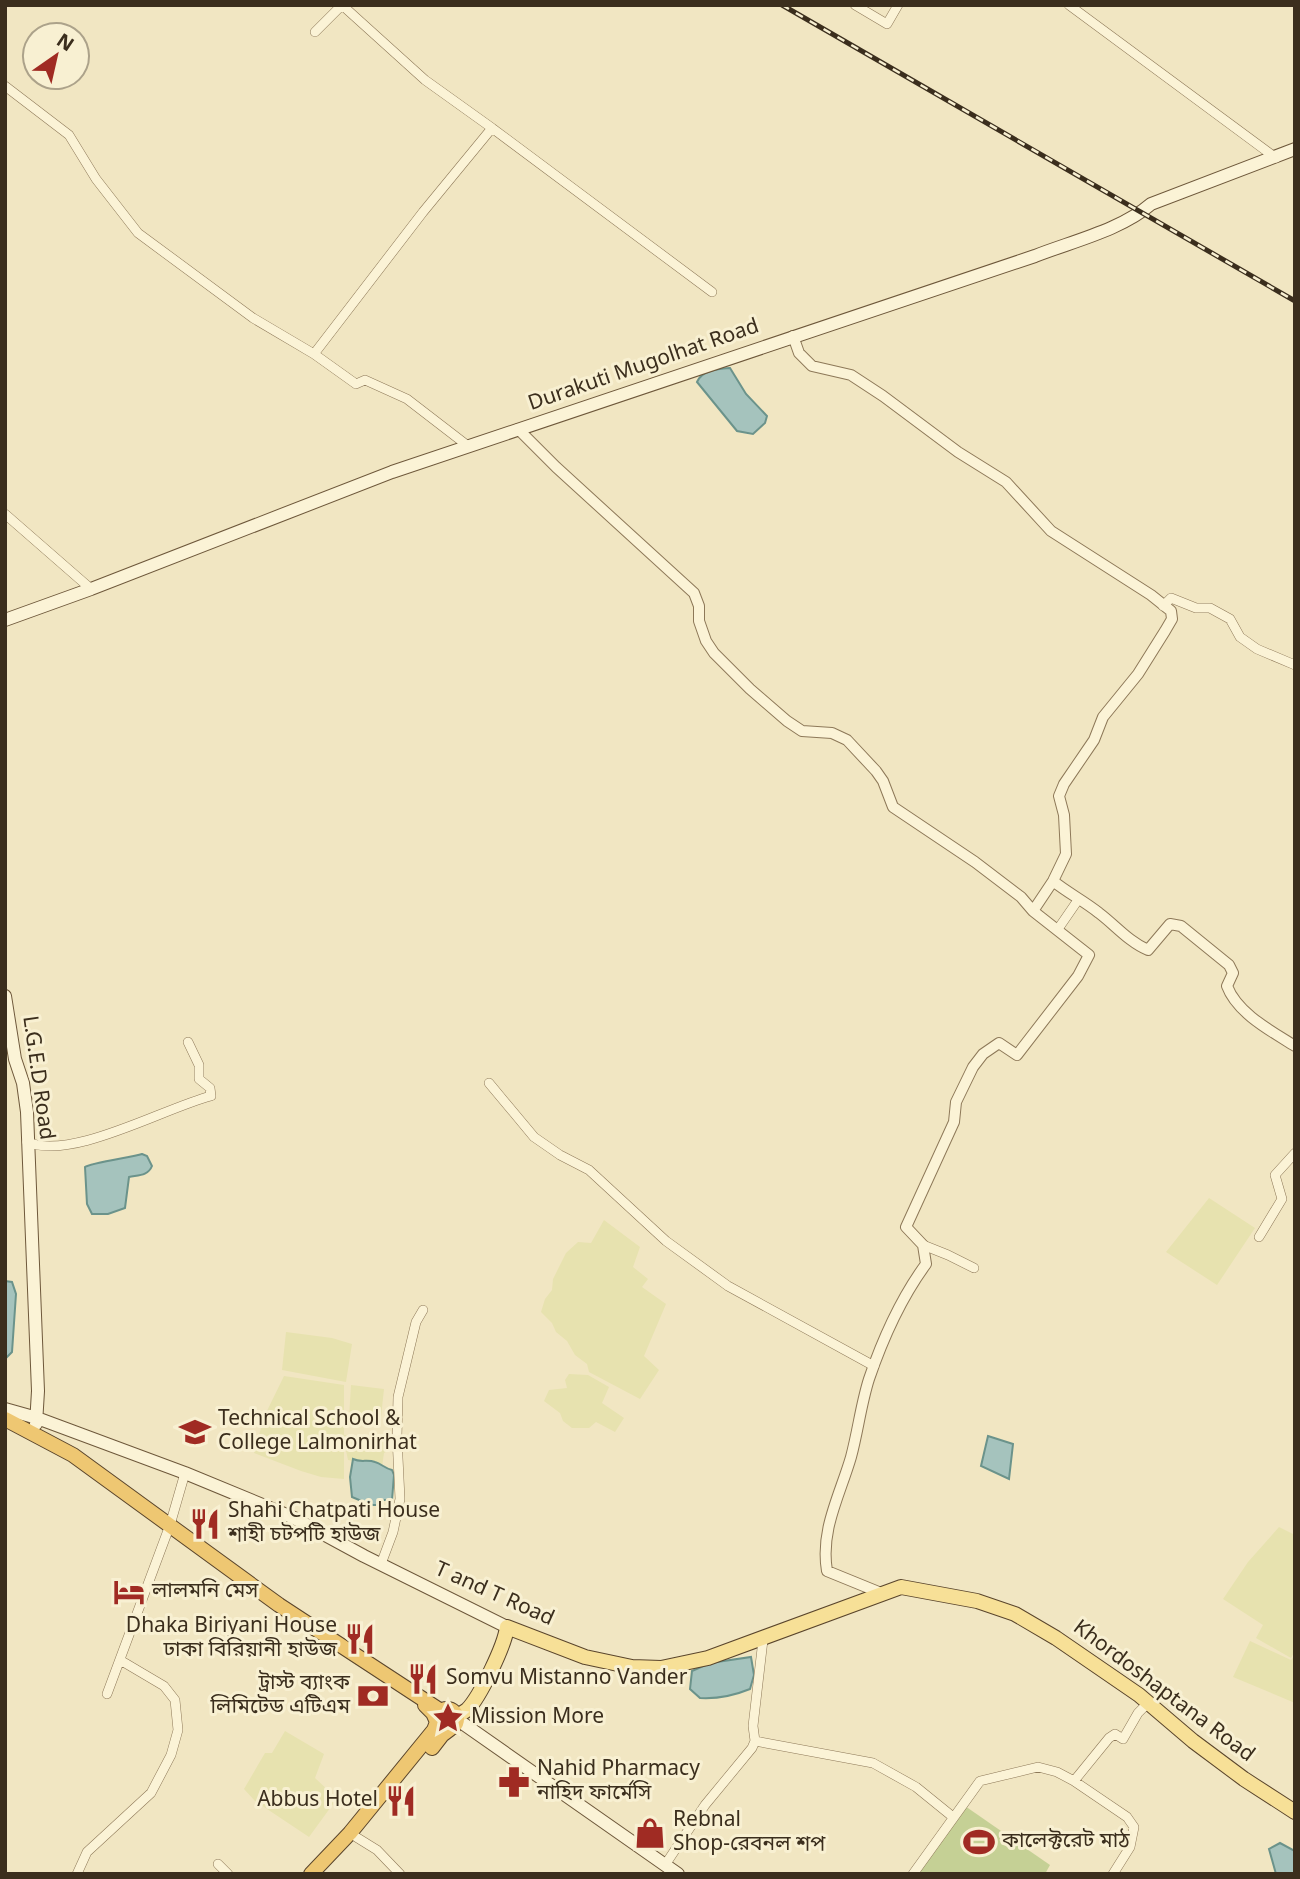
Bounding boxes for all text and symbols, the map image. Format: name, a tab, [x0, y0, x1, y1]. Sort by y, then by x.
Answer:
north arrow	[21, 21, 91, 91]
text: N	[51, 29, 77, 59]
street label: Durakuti Mugolhat Road	[525, 313, 763, 419]
street label: L.G.E.D Road	[14, 1014, 60, 1142]
place label: Technical School & College Lalmonirhat	[218, 1406, 417, 1458]
school or university icon: Technical School & College Lalmonirhat	[178, 1415, 212, 1449]
place label: Shahi Chatpati House শাহী চটপটি হাউজ	[227, 1498, 440, 1550]
restaurant icon: Shahi Chatpati House শাহী চটপটি হাউজ	[188, 1507, 222, 1541]
street label: T and T Road	[430, 1556, 558, 1634]
hotel icon: লালমনি মেস	[112, 1575, 146, 1609]
place label: লালমনি মেস	[151, 1578, 259, 1606]
place label: Dhaka Biriyani House ঢাকা বিরিয়ানী হাউজ	[126, 1613, 338, 1665]
street label: Khordoshaptana Road	[1067, 1615, 1259, 1769]
restaurant icon: Dhaka Biriyani House ঢাকা বিরিয়ানী হাউজ	[343, 1622, 377, 1656]
restaurant icon: Somvu Mistanno Vander	[406, 1662, 440, 1696]
place label: Somvu Mistanno Vander	[446, 1665, 688, 1693]
place label: ট্রাস্ট ব্যাংক লিমিটেড এটিএম	[210, 1670, 351, 1722]
bank icon: ট্রাস্ট ব্যাংক লিমিটেড এটিএম	[356, 1679, 390, 1713]
place icon: Mission More	[431, 1701, 465, 1735]
place label: Mission More	[471, 1704, 604, 1732]
place label: Nahid Pharmacy নাহিদ ফার্মেসি	[536, 1756, 700, 1808]
pharmacy icon: Nahid Pharmacy নাহিদ ফার্মেসি	[497, 1765, 531, 1799]
restaurant icon: Abbus Hotel	[384, 1784, 418, 1818]
place label: Abbus Hotel	[257, 1787, 378, 1815]
place label: Rebnal Shop-রেবনল শপ	[673, 1807, 826, 1859]
shop icon: Rebnal Shop-রেবনল শপ	[633, 1816, 667, 1850]
sports icon: কালেক্টরেট মাঠ	[962, 1825, 996, 1859]
place label: কালেক্টরেট মাঠ	[1001, 1828, 1130, 1856]

